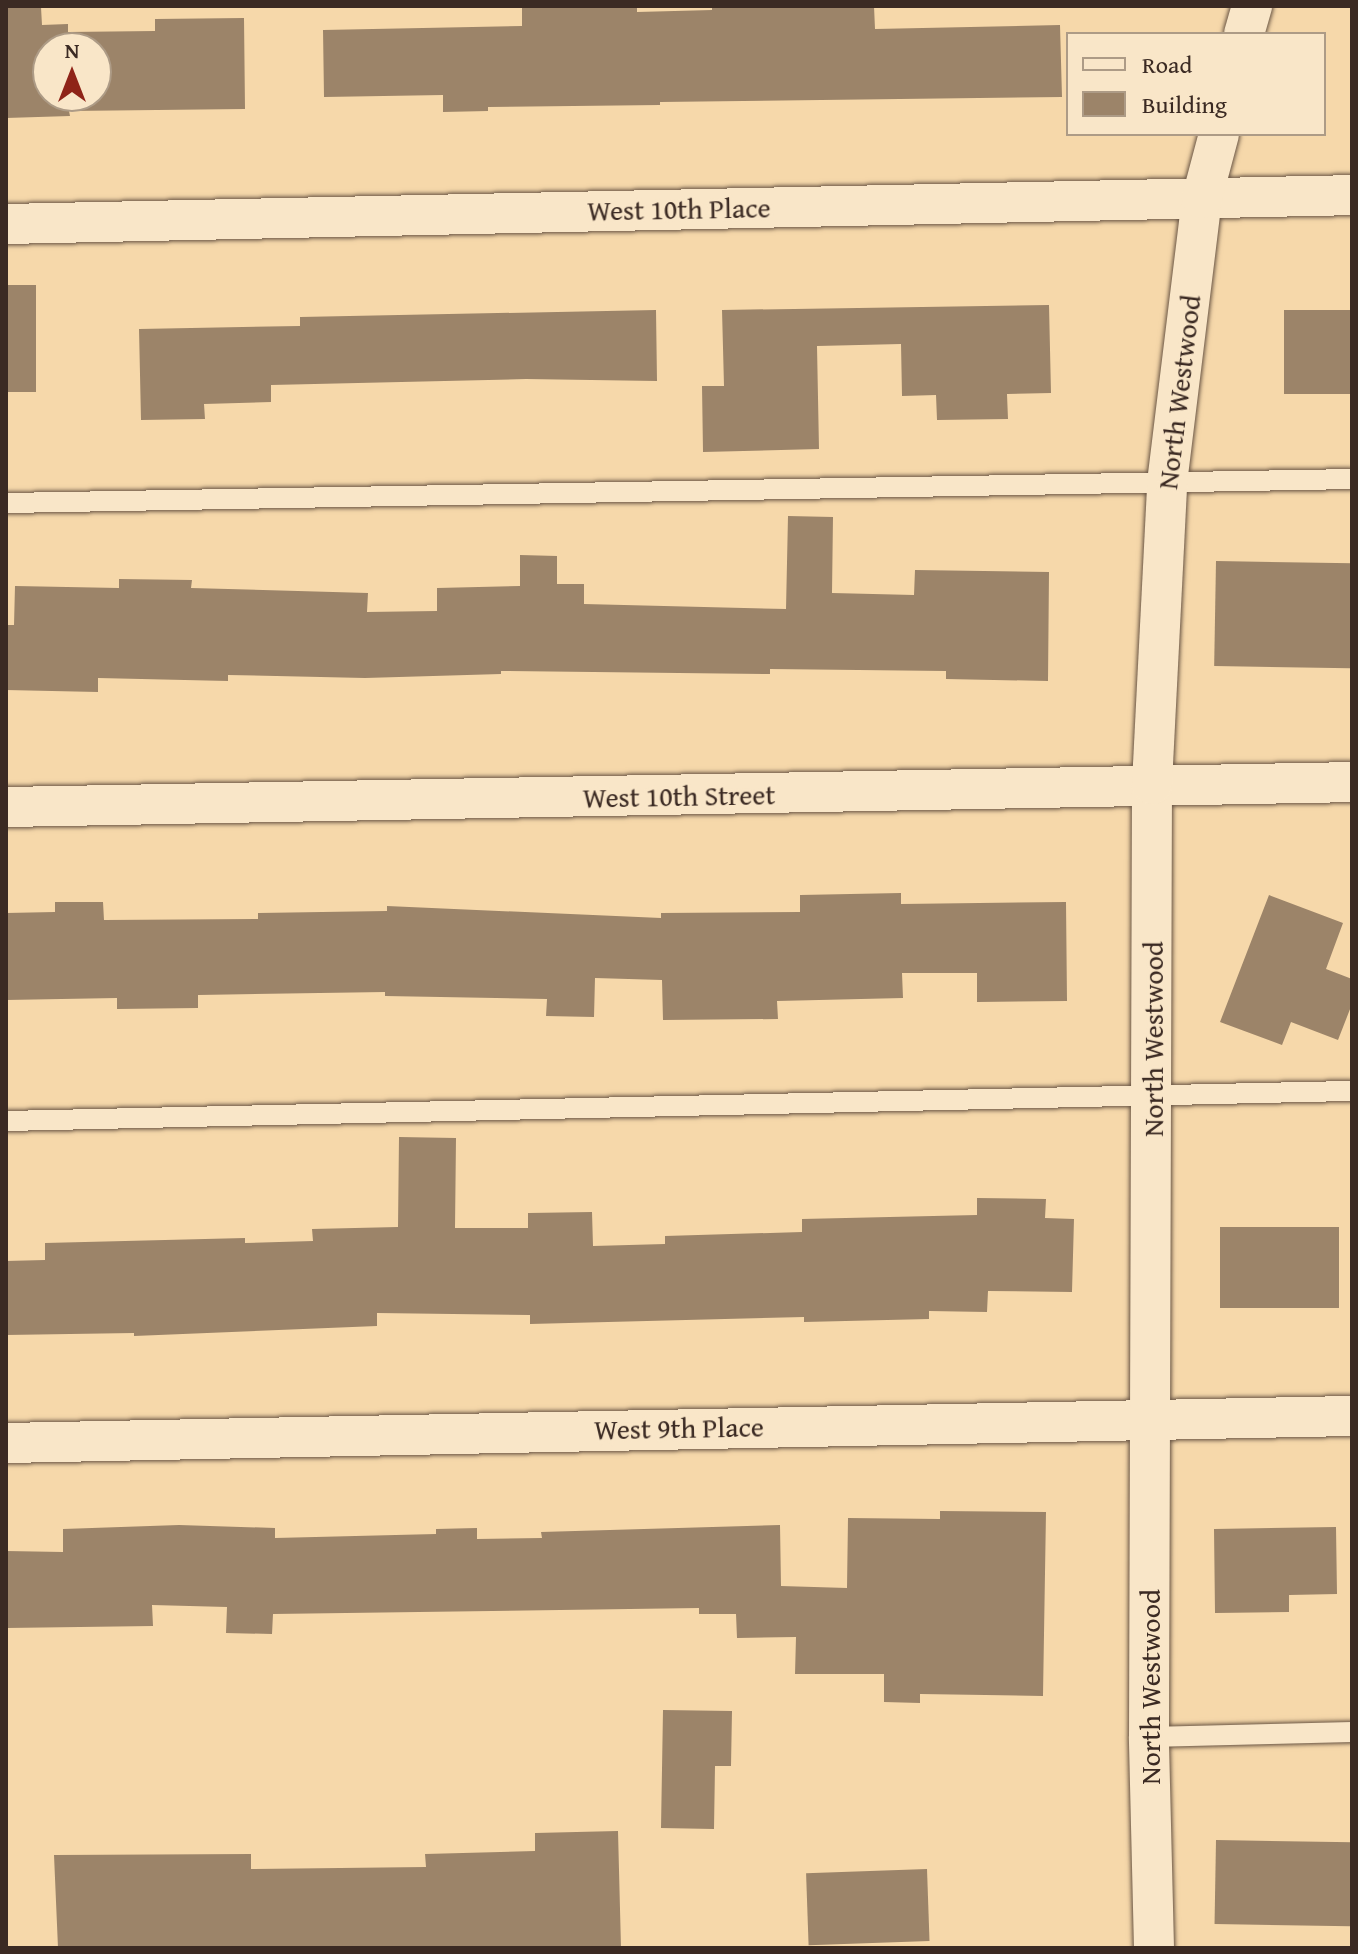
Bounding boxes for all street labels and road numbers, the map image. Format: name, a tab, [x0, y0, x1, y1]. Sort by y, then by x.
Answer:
street label: West 10th Place	[587, 191, 771, 227]
street label: North Westwood	[1150, 293, 1208, 491]
street label: West 10th Street	[582, 778, 776, 814]
street label: North Westwood	[1136, 941, 1170, 1137]
street label: West 9th Place	[594, 1410, 764, 1446]
street label: North Westwood	[1133, 1589, 1167, 1785]

